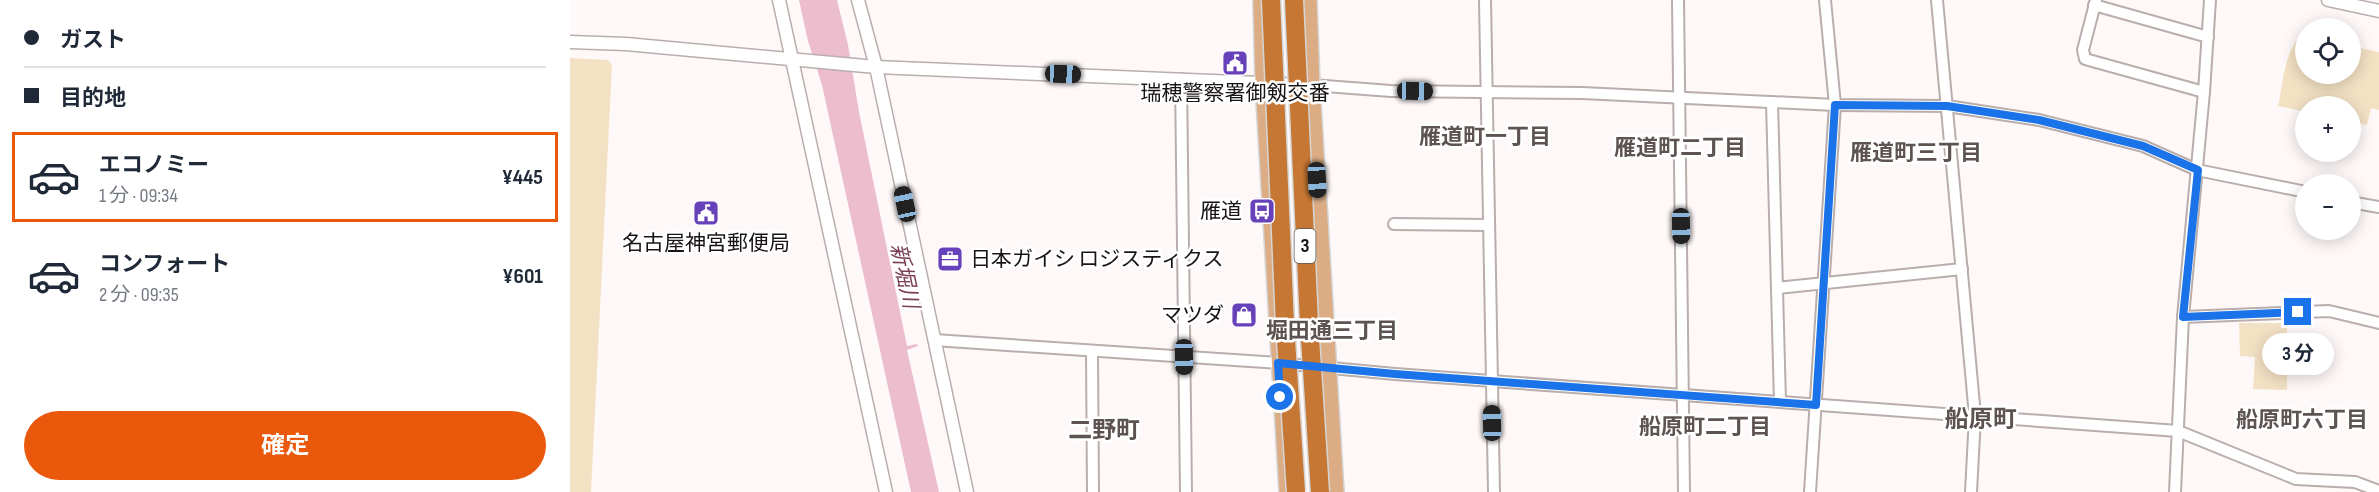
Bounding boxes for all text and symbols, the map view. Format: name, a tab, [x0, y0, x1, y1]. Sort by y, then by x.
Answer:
map controls	[2295, 18, 2361, 240]
button: locate	[2295, 18, 2361, 84]
text: ガスト	[60, 27, 126, 54]
public building icon: 瑞穂警察署御剱交番	[1220, 48, 1250, 78]
car	[1045, 64, 1081, 84]
place label: 瑞穂警察署御剱交番	[1141, 81, 1330, 106]
car	[1397, 82, 1433, 100]
text: 目的地	[60, 85, 126, 112]
button: +	[2295, 96, 2361, 162]
district label: 雁道町一丁目	[1419, 124, 1551, 151]
district label: 雁道町二丁目	[1614, 135, 1746, 162]
district label: 雁道町三丁目	[1850, 140, 1982, 167]
icon: car	[27, 150, 81, 204]
text: エコノミー	[99, 152, 209, 179]
car	[1307, 162, 1327, 198]
text: ¥445	[502, 164, 543, 191]
button: −	[2295, 174, 2361, 240]
text: 1 分 · 09:34	[99, 184, 178, 208]
car	[892, 185, 918, 223]
bus stop icon: 雁道	[1247, 196, 1277, 226]
public building icon: 名古屋神宮郵便局	[691, 198, 721, 228]
place label: 雁道	[1200, 199, 1242, 224]
car	[1672, 208, 1690, 244]
road number: 3	[1294, 229, 1316, 263]
place label: 名古屋神宮郵便局	[622, 231, 790, 256]
water label: 新堀川	[884, 241, 924, 313]
office icon: 日本ガイシ ロジスティクス	[935, 244, 965, 274]
place label: 日本ガイシ ロジスティクス	[970, 247, 1223, 272]
icon: car	[27, 249, 81, 303]
text: コンフォート	[99, 251, 230, 278]
text: ¥601	[502, 263, 543, 290]
text: 2 分 · 09:35	[99, 283, 179, 307]
route end	[2284, 298, 2311, 325]
shop icon: マツダ	[1229, 300, 1259, 330]
place label: マツダ	[1161, 303, 1224, 328]
district label: 堀田通三丁目	[1266, 318, 1398, 345]
callout: 3 分	[2262, 333, 2334, 375]
car	[1175, 339, 1193, 375]
text: 3 分	[2282, 342, 2314, 366]
route start	[1266, 383, 1293, 410]
car	[1483, 405, 1501, 441]
district label: 船原町	[1945, 405, 2017, 434]
district label: 船原町六丁目	[2236, 407, 2368, 434]
button: 確定	[24, 411, 546, 480]
district label: 船原町二丁目	[1639, 414, 1771, 441]
district label: 二野町	[1068, 416, 1140, 445]

